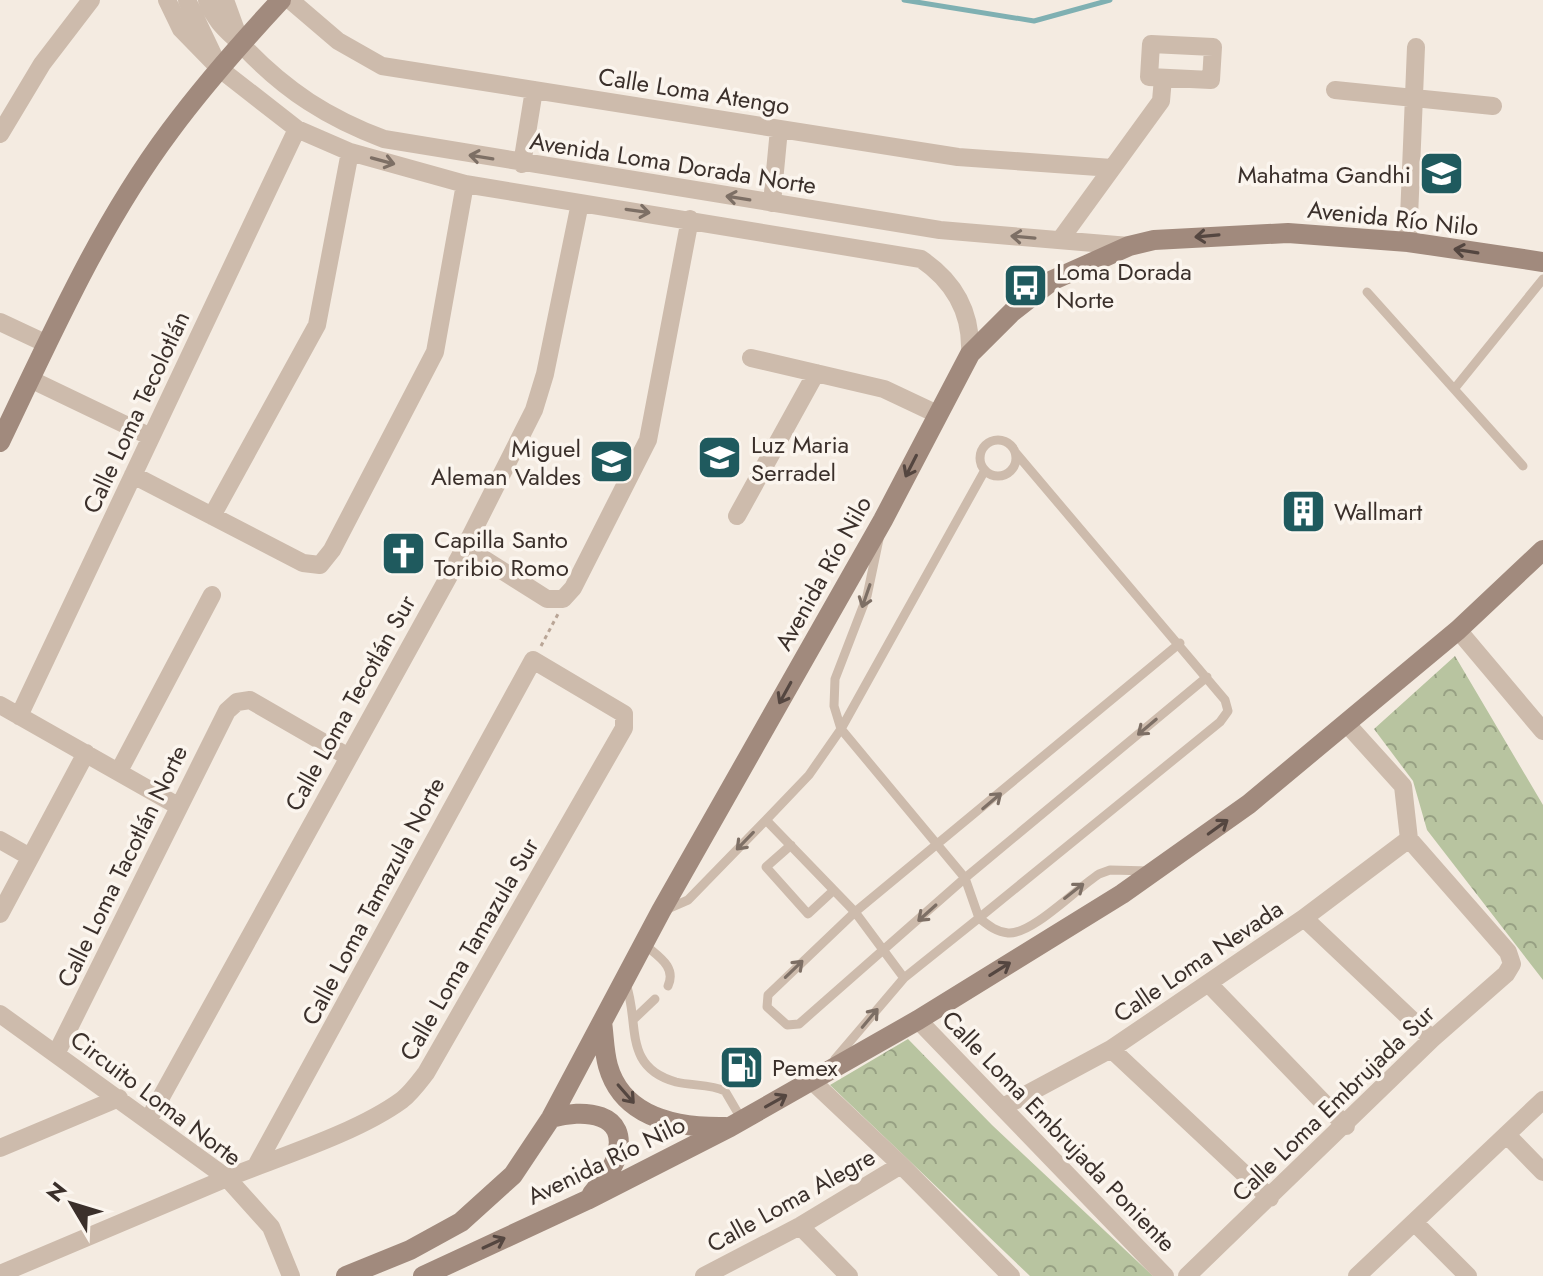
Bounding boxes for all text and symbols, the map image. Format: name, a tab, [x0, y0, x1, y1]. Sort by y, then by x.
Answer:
street label: Calle Loma Atengo	[596, 59, 792, 123]
street label: Avenida Loma Dorada Norte	[527, 123, 819, 203]
one-way arrow	[469, 149, 494, 164]
school or university icon: Mahatma Gandhi	[1418, 150, 1466, 198]
one-way arrow	[370, 155, 396, 170]
place label: Mahatma Gandhi	[1237, 157, 1411, 192]
one-way arrow	[726, 190, 751, 205]
street label: Avenida Río Nilo	[1306, 192, 1480, 244]
one-way arrow	[625, 204, 650, 219]
one-way arrow	[1010, 229, 1037, 244]
one-way arrow	[1194, 229, 1221, 244]
one-way arrow	[1454, 243, 1479, 258]
place label: Loma Dorada Norte	[1056, 254, 1192, 317]
bus stop icon: Loma Dorada Norte	[1001, 261, 1049, 309]
street label: Calle Loma Tecolotlán	[74, 305, 198, 519]
place label: Luz Maria Serradel	[751, 427, 849, 490]
place label: Miguel Aleman Valdes	[431, 431, 581, 494]
school or university icon: Luz Maria Serradel	[696, 434, 744, 482]
school or university icon: Miguel Aleman Valdes	[588, 438, 636, 486]
one-way arrow	[902, 453, 918, 477]
building icon: Wallmart	[1279, 487, 1327, 535]
street label: Avenida Río Nilo	[766, 489, 880, 657]
place label: Wallmart	[1334, 494, 1422, 529]
place label: Capilla Santo Toribio Romo	[434, 522, 569, 585]
church icon: Capilla Santo Toribio Romo	[379, 529, 427, 577]
one-way arrow	[858, 583, 873, 608]
street label: Calle Loma Tecotlán Sur	[276, 588, 424, 817]
one-way arrow	[777, 681, 793, 704]
one-way arrow	[1137, 718, 1158, 736]
street label: Calle Loma Tacotlán Norte	[48, 739, 196, 993]
street label: Calle Loma Tamazula Norte	[293, 771, 453, 1031]
one-way arrow	[981, 792, 1002, 810]
one-way arrow	[1206, 819, 1228, 835]
street label: Calle Loma Tamazula Sur	[391, 830, 548, 1067]
one-way arrow	[736, 831, 755, 850]
one-way arrow	[1063, 883, 1084, 900]
street label: Calle Loma Nevada	[1106, 891, 1290, 1031]
one-way arrow	[917, 903, 937, 922]
one-way arrow	[784, 961, 804, 979]
one-way arrow	[988, 961, 1011, 977]
street label: Calle Loma Embrujada Sur	[1224, 996, 1443, 1209]
street label: Calle Loma Embrujada Poniente	[934, 1002, 1184, 1260]
one-way arrow	[861, 1008, 879, 1028]
street label: Circuito Loma Norte	[63, 1022, 249, 1174]
fuel station icon: Pemex	[717, 1043, 765, 1091]
place label: Pemex	[772, 1050, 839, 1085]
one-way arrow	[617, 1084, 635, 1104]
one-way arrow	[764, 1093, 787, 1109]
street label: Avenida Río Nilo	[521, 1107, 691, 1213]
street label: Calle Loma Alegre	[700, 1139, 882, 1261]
north arrow	[32, 1164, 112, 1244]
text: N	[38, 1175, 74, 1208]
one-way arrow	[481, 1235, 505, 1250]

